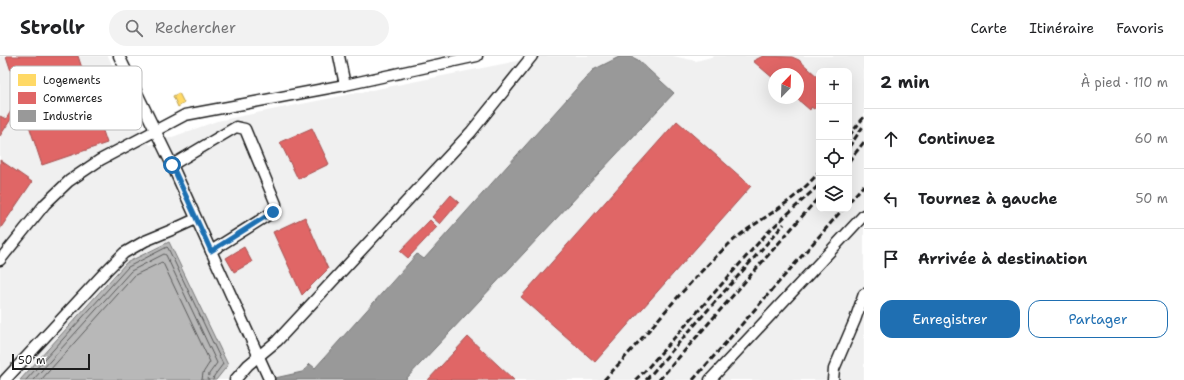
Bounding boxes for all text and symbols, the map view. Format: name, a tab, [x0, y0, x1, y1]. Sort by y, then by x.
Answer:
search box	[109, 10, 389, 46]
text: Strollr	[20, 15, 85, 40]
icon: search	[123, 17, 145, 39]
text: Rechercher	[155, 18, 236, 38]
text: Carte	[970, 19, 1007, 37]
text: Itinéraire	[1029, 19, 1094, 37]
text: Favoris	[1116, 19, 1164, 37]
legend	[10, 66, 142, 130]
north arrow	[768, 68, 804, 104]
map controls	[816, 68, 852, 212]
button: +	[816, 68, 852, 104]
text: 2 min	[880, 71, 930, 93]
text: Logements	[43, 73, 101, 88]
text: À pied · 110 m	[1081, 74, 1168, 91]
text: Commerces	[43, 91, 102, 106]
button: −	[816, 104, 852, 140]
text: Industrie	[43, 109, 92, 124]
icon: ahead	[880, 128, 902, 150]
text: Continuez	[918, 129, 995, 149]
text: 60 m	[1135, 130, 1168, 147]
button: locate	[816, 140, 852, 176]
route start	[163, 156, 181, 174]
button: layers	[816, 176, 852, 212]
icon: left	[880, 188, 902, 210]
text: Tournez à gauche	[918, 189, 1058, 209]
text: 50 m	[1135, 190, 1168, 207]
route end	[264, 203, 282, 221]
icon: arrive	[880, 248, 902, 270]
text: Arrivée à destination	[918, 249, 1087, 269]
button: Enregistrer	[880, 300, 1020, 338]
button: Partager	[1028, 300, 1168, 338]
scale bar	[12, 352, 90, 371]
text: 50 m	[18, 353, 46, 368]

